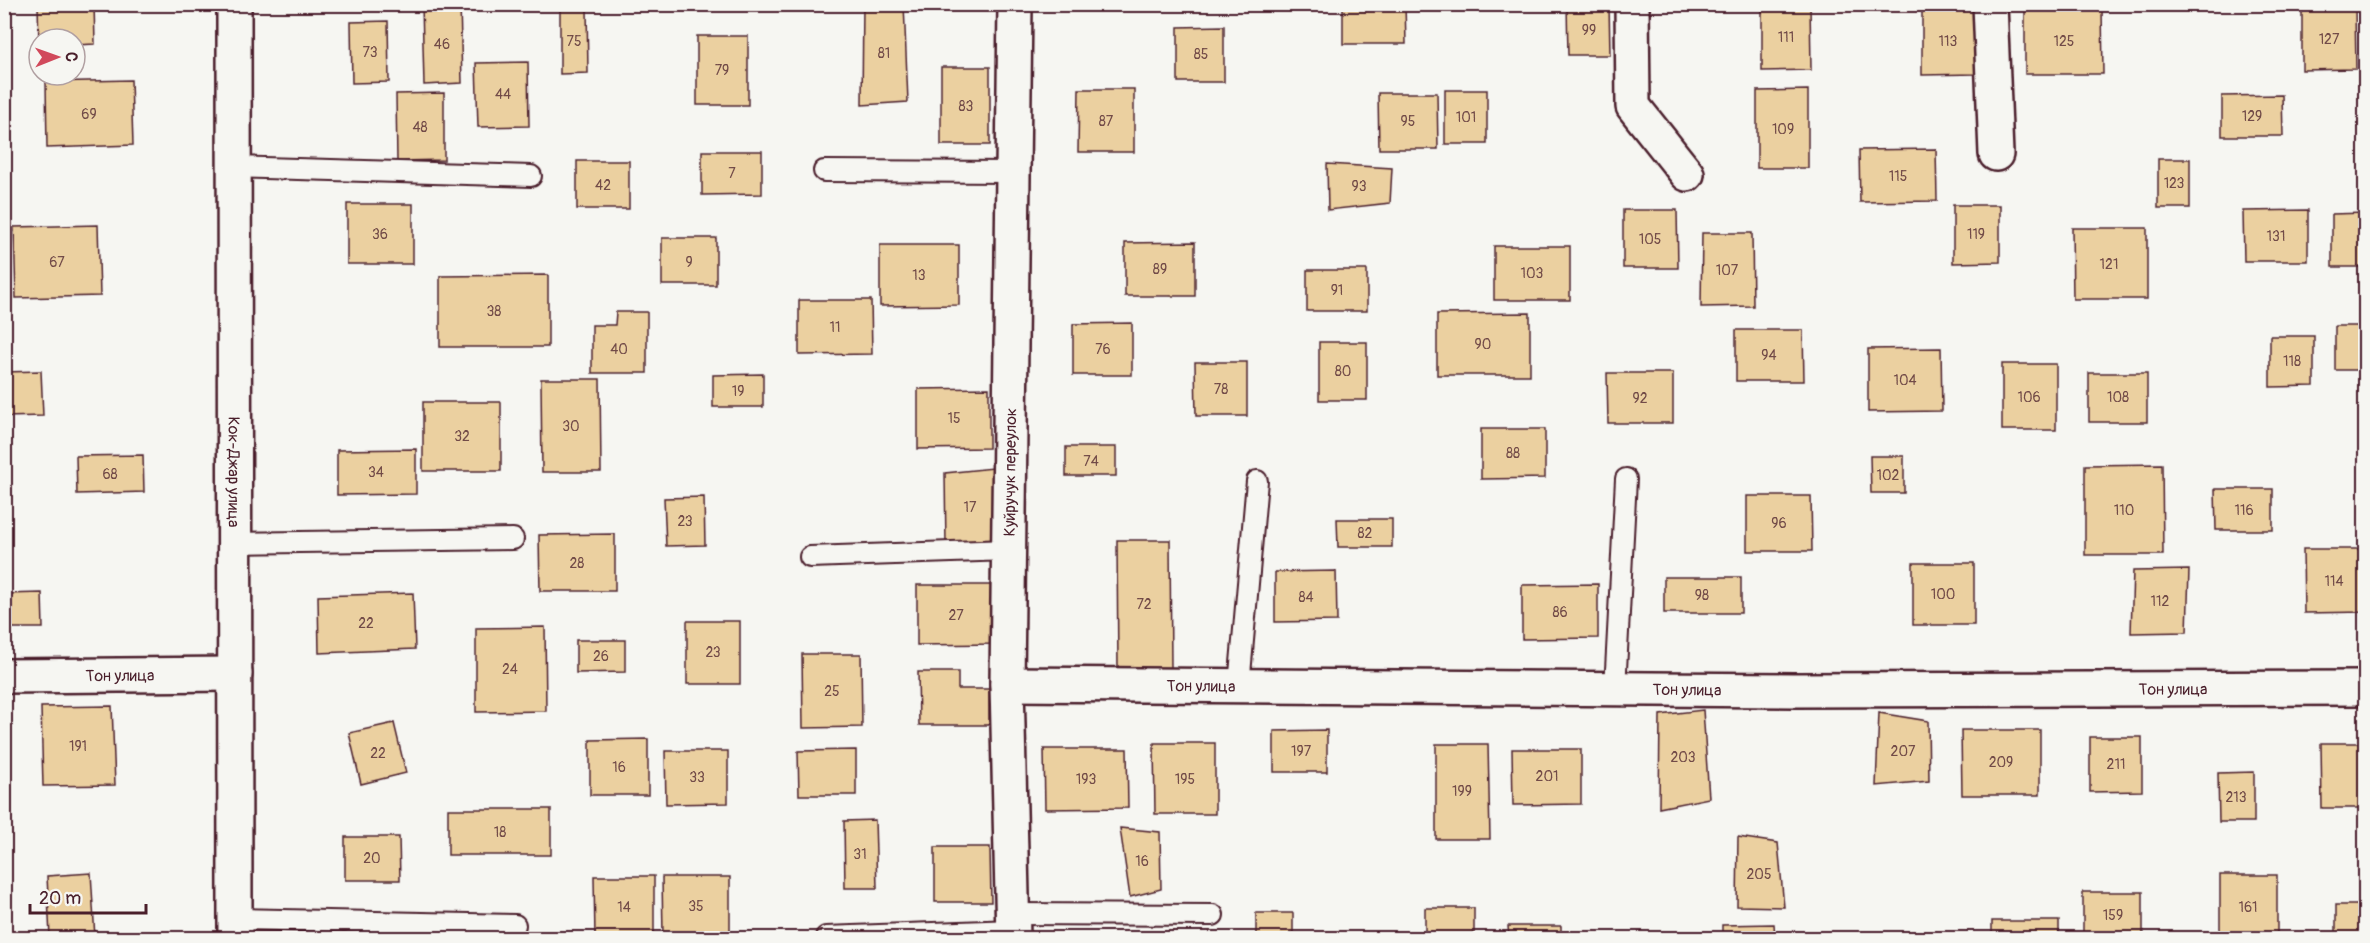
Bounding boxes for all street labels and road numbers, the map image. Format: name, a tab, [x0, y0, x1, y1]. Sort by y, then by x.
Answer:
street label: Куйручук переулок	[1000, 408, 1021, 536]
street label: Кок-Джар улица	[223, 416, 244, 528]
street label: Тон улица	[85, 666, 155, 686]
street label: Тон улица	[1166, 676, 1235, 697]
street label: Тон улица	[1652, 680, 1721, 700]
street label: Тон улица	[2139, 680, 2207, 700]

